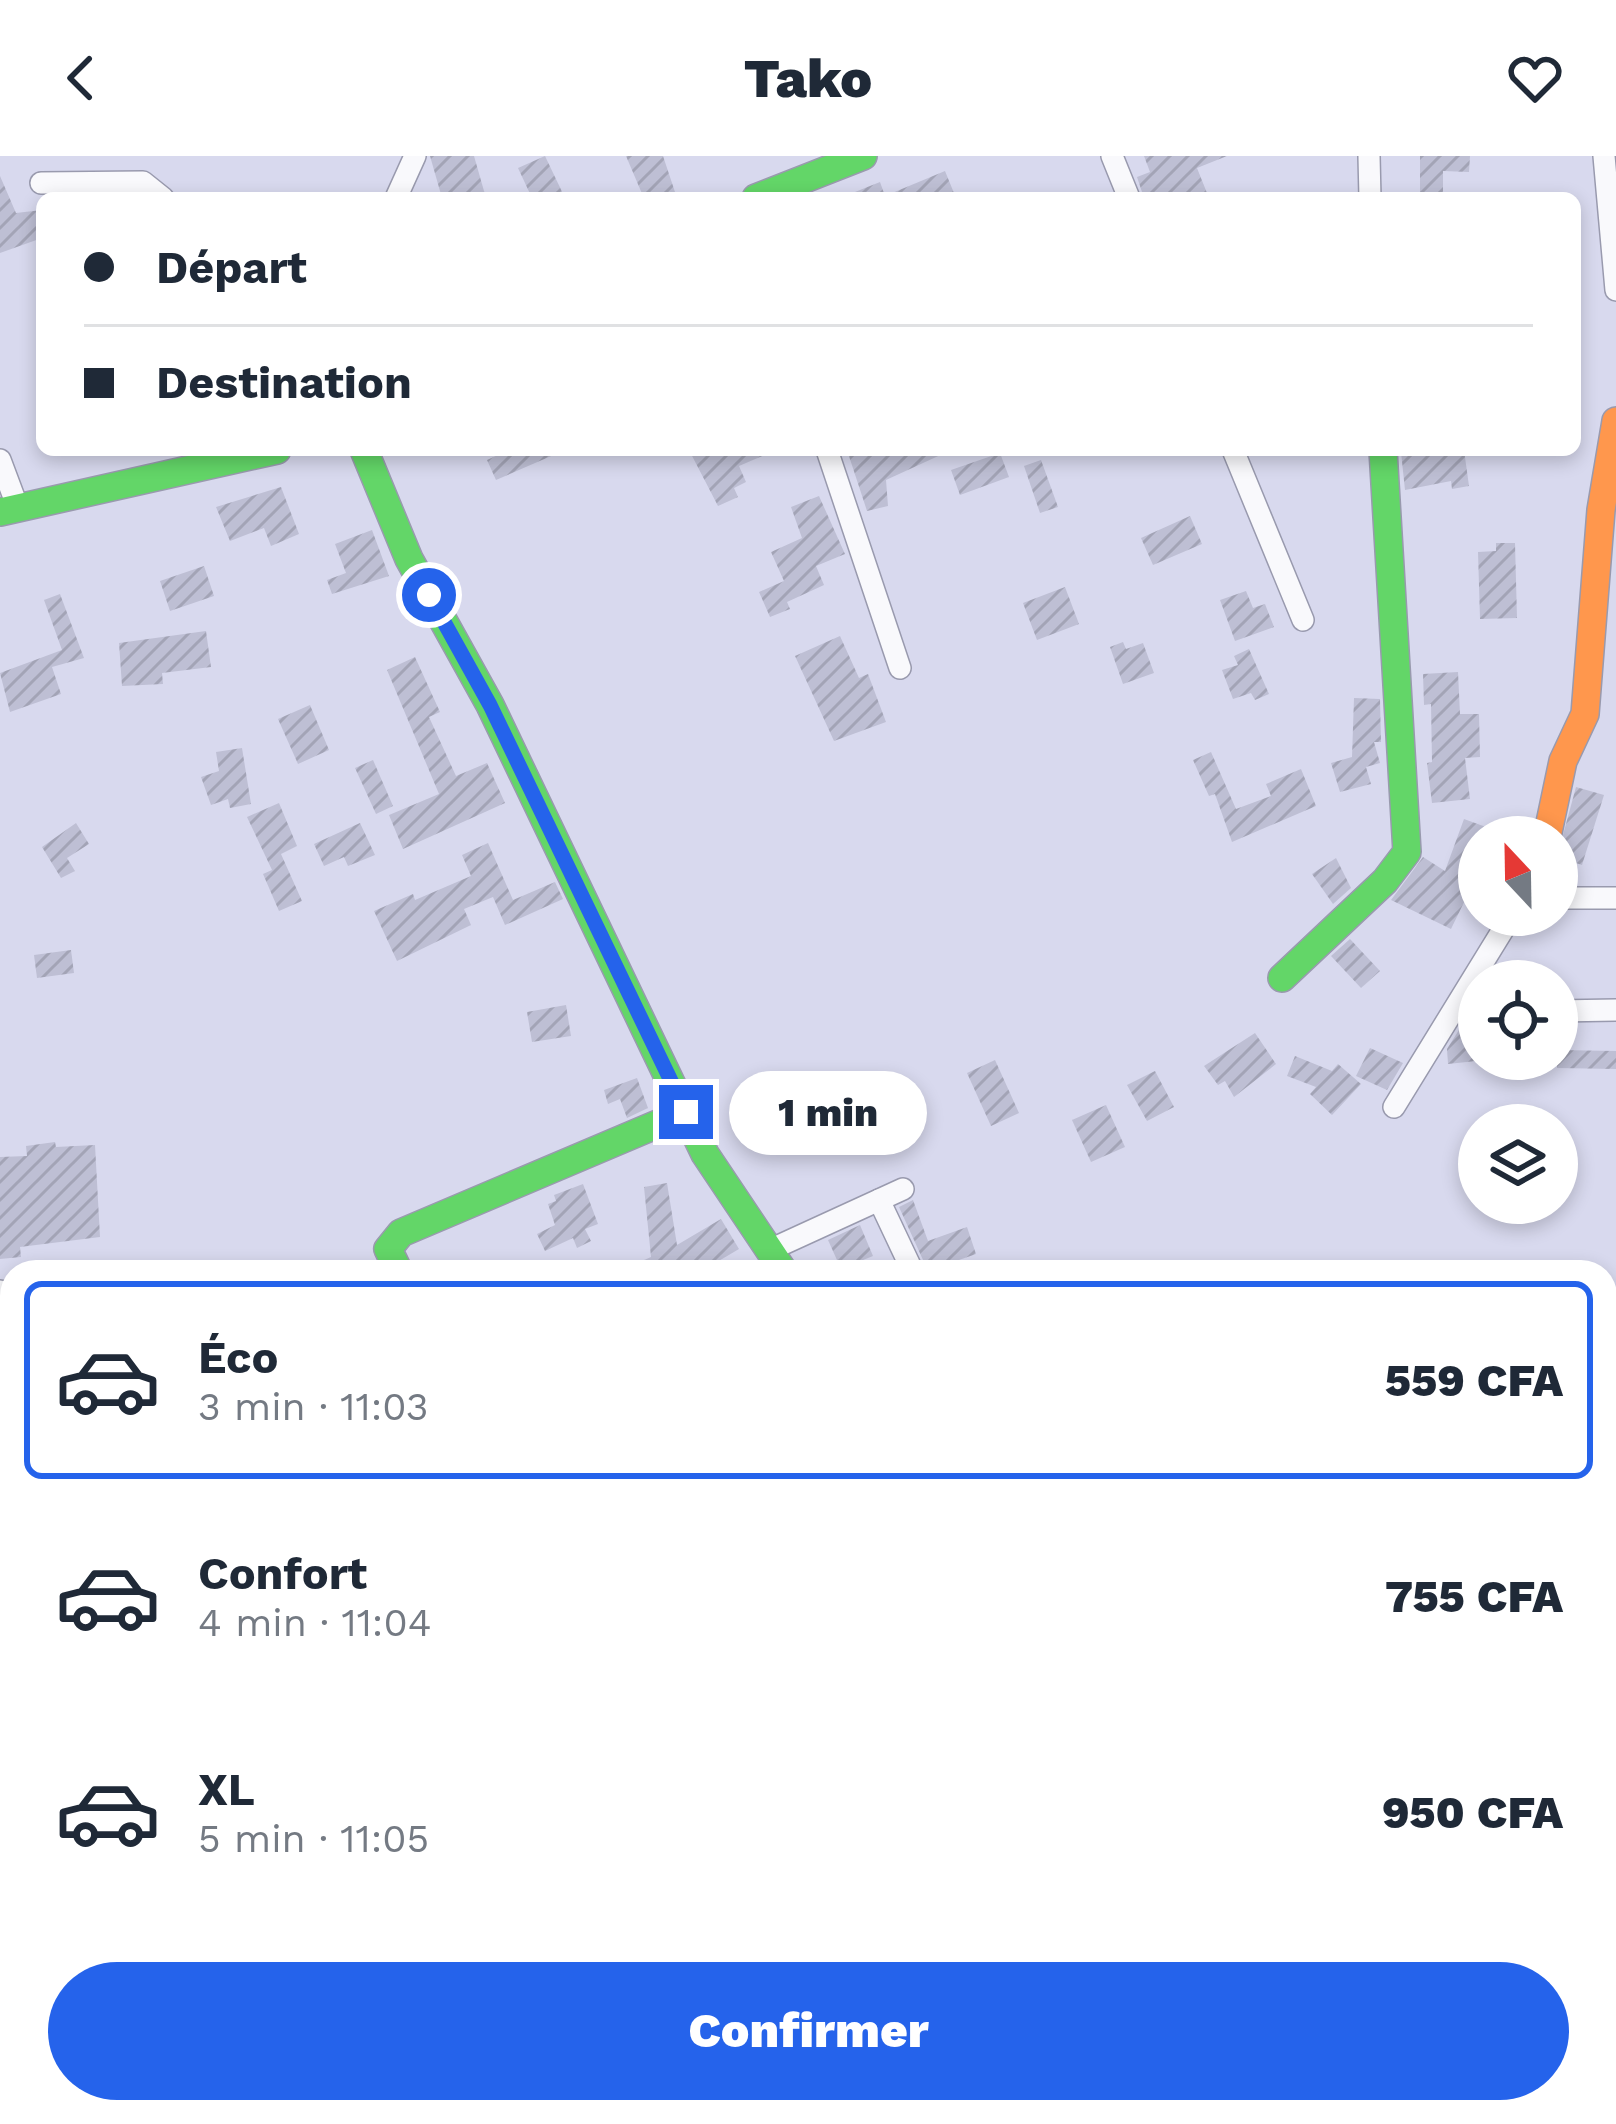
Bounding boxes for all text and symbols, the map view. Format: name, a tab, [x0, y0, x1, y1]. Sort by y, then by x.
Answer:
icon: back	[48, 45, 114, 111]
icon: heart	[1502, 45, 1568, 111]
text: Tako	[744, 47, 872, 110]
text: Départ	[156, 241, 307, 294]
text: Destination	[156, 356, 412, 409]
route start	[402, 568, 456, 622]
north arrow	[1458, 816, 1578, 936]
map controls	[1458, 816, 1578, 1224]
button: locate	[1458, 960, 1578, 1080]
callout: 1 min	[728, 1070, 926, 1154]
route end	[659, 1085, 713, 1139]
text: 1 min	[778, 1090, 878, 1135]
button: layers	[1458, 1104, 1578, 1224]
icon: car	[54, 1326, 162, 1434]
text: Éco	[198, 1331, 279, 1384]
text: 559 CFA	[1385, 1354, 1563, 1407]
text: 3 min · 11:03	[198, 1384, 429, 1429]
icon: car	[54, 1542, 162, 1650]
text: Confort	[198, 1547, 367, 1600]
text: 755 CFA	[1385, 1570, 1563, 1623]
text: 4 min · 11:04	[198, 1600, 432, 1645]
icon: car	[54, 1758, 162, 1866]
text: XL	[198, 1763, 255, 1816]
text: 950 CFA	[1382, 1786, 1563, 1839]
text: 5 min · 11:05	[198, 1816, 429, 1861]
button: Confirmer	[48, 1962, 1569, 2100]

